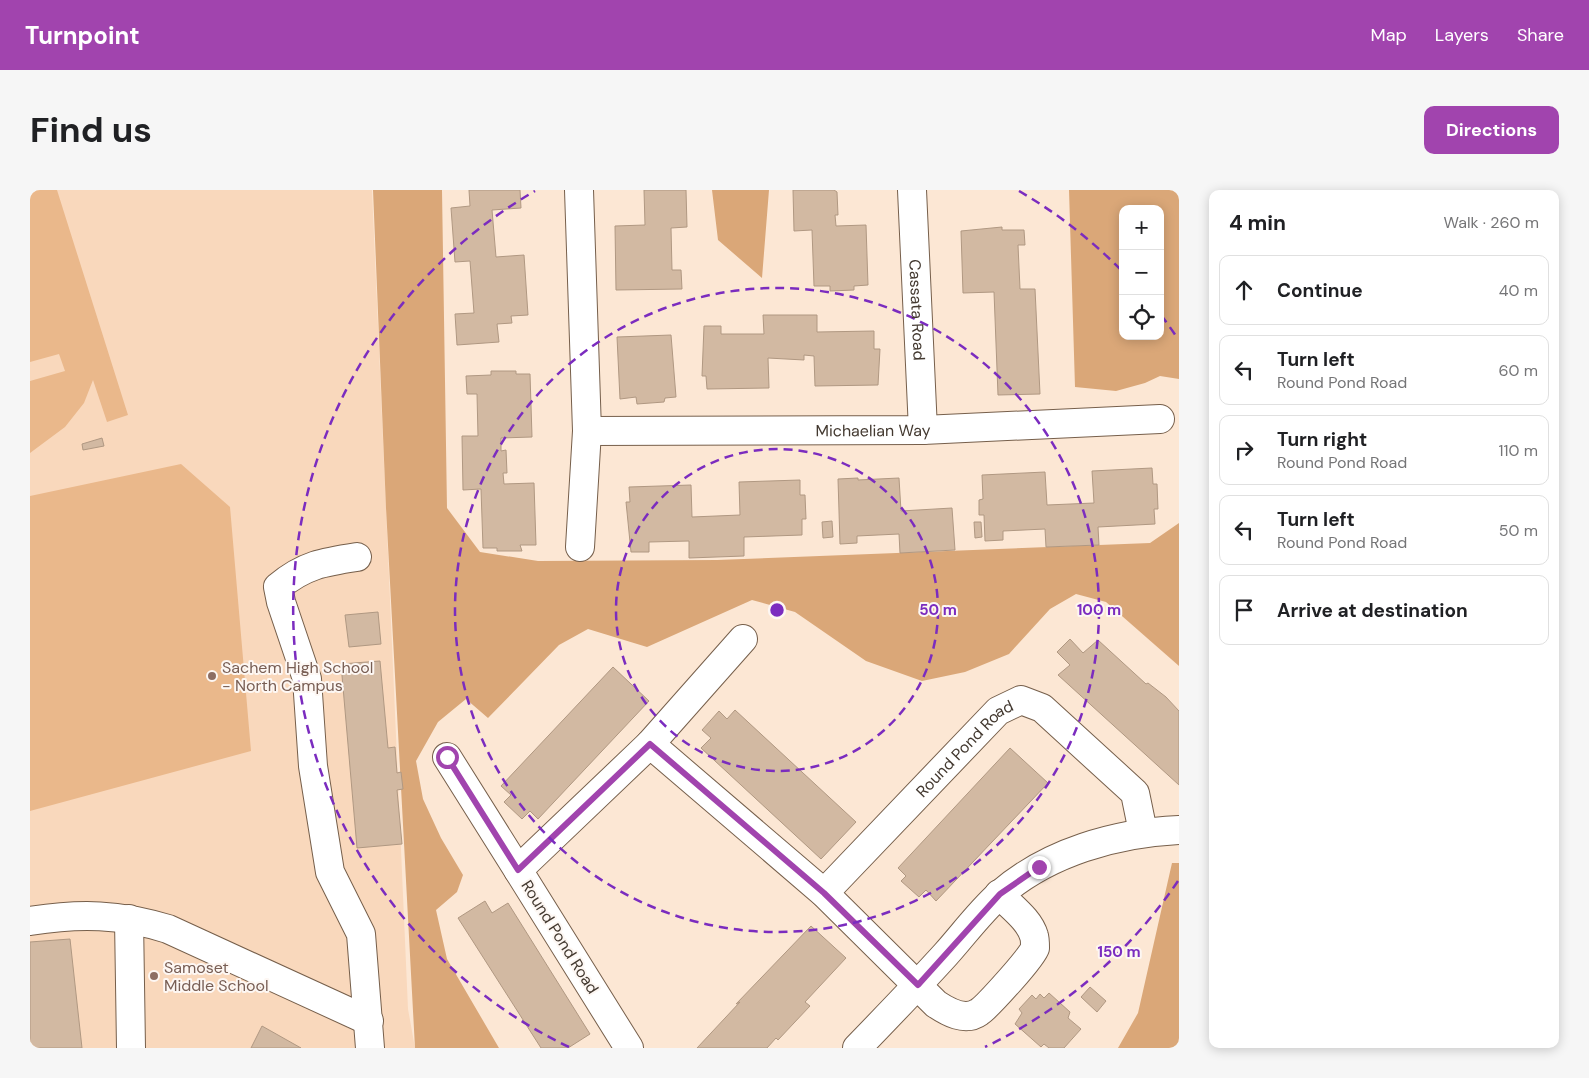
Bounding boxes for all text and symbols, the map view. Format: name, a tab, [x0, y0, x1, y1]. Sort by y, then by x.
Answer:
text: Turnpoint	[25, 20, 140, 51]
text: Map	[1371, 23, 1407, 47]
text: Layers	[1435, 23, 1489, 47]
text: Share	[1517, 23, 1564, 47]
button: Directions	[1424, 106, 1559, 154]
text: Find us	[30, 107, 152, 153]
map controls	[1119, 205, 1164, 340]
button: +	[1119, 205, 1164, 250]
text: 4 min	[1229, 209, 1286, 237]
text: Walk · 260 m	[1444, 212, 1539, 233]
button: −	[1119, 250, 1164, 295]
street label: Cassata Road	[905, 259, 930, 361]
icon: ahead	[1230, 276, 1258, 304]
text: Continue	[1277, 278, 1363, 303]
text: 40 m	[1499, 280, 1538, 301]
button: locate	[1119, 295, 1164, 340]
text: Turn left	[1277, 347, 1355, 372]
icon: left	[1230, 356, 1258, 384]
text: 60 m	[1498, 360, 1538, 381]
text: Round Pond Road	[1277, 372, 1407, 393]
street label: Michaelian Way	[815, 419, 931, 441]
text: Turn right	[1277, 427, 1367, 452]
icon: right	[1230, 436, 1258, 464]
text: 110 m	[1499, 440, 1538, 461]
text: Round Pond Road	[1277, 452, 1407, 473]
text: Turn left	[1277, 507, 1355, 532]
icon: left	[1230, 516, 1258, 544]
text: 50 m	[1499, 520, 1538, 541]
text: Round Pond Road	[1277, 532, 1407, 553]
icon: arrive	[1230, 596, 1258, 624]
text: Arrive at destination	[1277, 598, 1468, 623]
text: 50 m	[919, 600, 957, 620]
text: 100 m	[1077, 600, 1121, 620]
centre of rings	[768, 601, 786, 619]
place label: Sachem High School - North Campus	[222, 657, 373, 696]
marker: Sachem High School - North Campus	[206, 670, 218, 682]
street label: Round Pond Road	[911, 695, 1016, 801]
route start	[436, 746, 459, 769]
route end	[1028, 856, 1051, 879]
street label: Round Pond Road	[517, 876, 603, 998]
text: 150 m	[1098, 942, 1141, 962]
place label: Samoset Middle School	[164, 957, 268, 996]
marker: Samoset Middle School	[148, 970, 160, 982]

